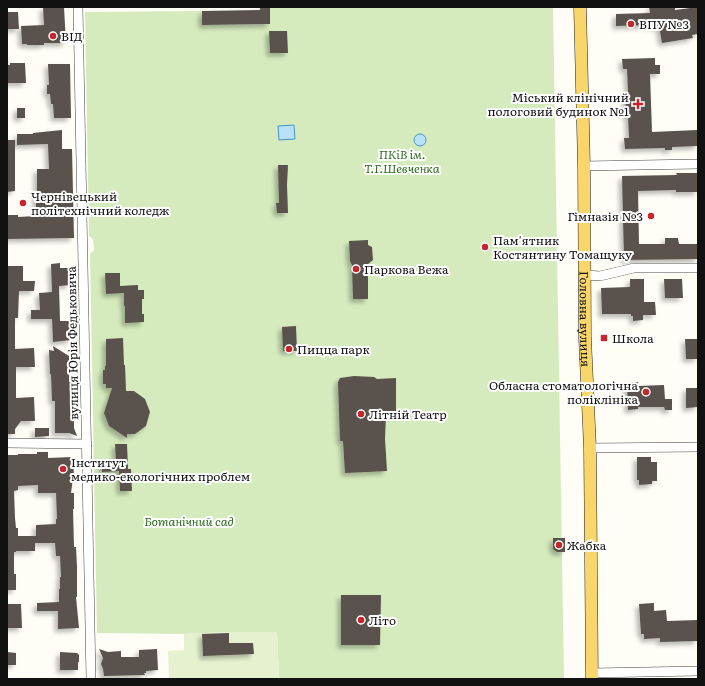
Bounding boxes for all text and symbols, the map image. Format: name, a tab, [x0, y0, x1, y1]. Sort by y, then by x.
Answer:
place label: ВПУ №3	[639, 15, 689, 33]
marker: ВПУ №3	[626, 19, 636, 29]
place label: ВІД	[61, 27, 83, 45]
marker: ВІД	[48, 31, 58, 41]
place label: Міський клінічний пологовий будинок №1	[487, 88, 629, 120]
marker: Міський клінічний пологовий будинок №1	[632, 98, 644, 110]
park label: ПКіВ ім. Т.Г.Шевченка	[364, 145, 440, 177]
place label: Чернівецький політехнічний коледж	[31, 187, 170, 219]
marker: Чернівецький політехнічний коледж	[18, 198, 28, 208]
place label: Гімназія №3	[567, 207, 643, 225]
marker: Гімназія №3	[646, 211, 656, 221]
place label: Пам'ятник Костянтину Томащуку	[493, 231, 632, 263]
marker: Пам'ятник Костянтину Томащуку	[480, 242, 490, 252]
place label: Паркова Вежа	[364, 260, 449, 278]
marker: Паркова Вежа	[351, 264, 361, 274]
street label: вулиця Юрія Федьковича	[62, 265, 82, 420]
street label: Головна вулиця	[576, 271, 595, 367]
place label: Школа	[612, 329, 654, 347]
marker: Школа	[599, 333, 609, 343]
place label: Пицца парк	[297, 340, 370, 358]
marker: Пицца парк	[284, 344, 294, 354]
place label: Обласна стоматологічна поліклініка	[489, 376, 639, 408]
marker: Обласна стоматологічна поліклініка	[641, 387, 651, 397]
place label: Літній Театр	[369, 405, 447, 423]
marker: Літній Театр	[356, 409, 366, 419]
place label: Інститут медико-екологічних проблем	[71, 453, 250, 485]
marker: Інститут медико-екологічних проблем	[58, 464, 68, 474]
park label: Ботанічний сад	[144, 512, 234, 530]
place label: Жабка	[567, 536, 607, 554]
marker: Жабка	[554, 540, 564, 550]
place label: Літо	[369, 611, 396, 629]
marker: Літо	[356, 615, 366, 625]

